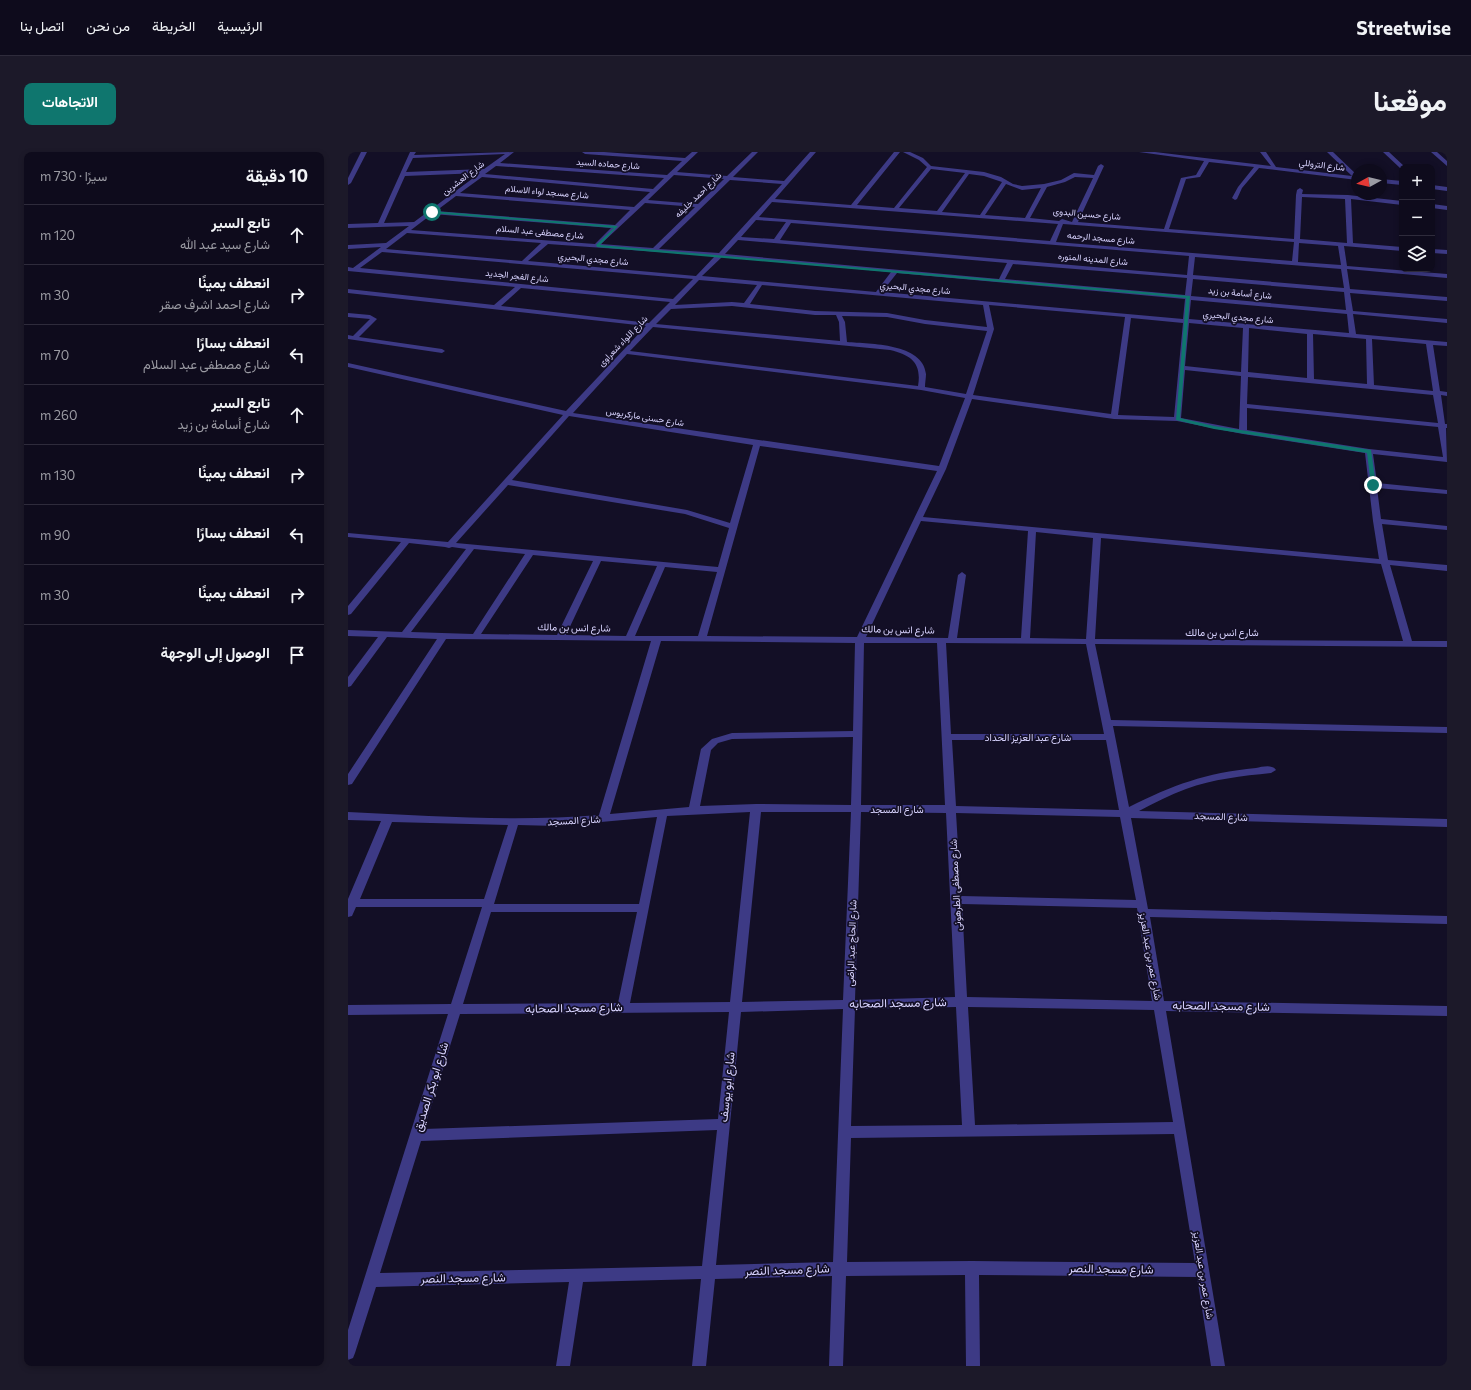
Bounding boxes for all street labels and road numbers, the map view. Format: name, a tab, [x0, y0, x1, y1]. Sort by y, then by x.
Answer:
street label: شارع حماده السيد	[576, 156, 640, 172]
street label: شارع التروللي	[1298, 156, 1346, 175]
street label: شارع العشرين	[439, 158, 487, 198]
street label: شارع احمد خليفه	[672, 170, 724, 220]
street label: شارع مسجد لواء الاسلام	[505, 182, 589, 202]
street label: شارع حسين البدوى	[1053, 205, 1121, 223]
street label: شارع مصطفى عبد السلام	[496, 222, 584, 242]
street label: شارع مسجد الرحمه	[1067, 229, 1135, 247]
street label: شارع مجدي البحيري	[557, 250, 629, 269]
street label: شارع المدينه المنوره	[1058, 250, 1128, 268]
street label: شارع الفجر الجديد	[485, 267, 549, 285]
street label: شارع مجدي البحيري	[879, 279, 951, 298]
street label: شارع أسامة بن زيد	[1208, 284, 1272, 302]
street label: شارع مجدي البحيري	[1202, 308, 1274, 327]
street label: شارع اللواء شعراوى	[596, 313, 650, 369]
street label: شارع حسنى ماركريوس	[605, 405, 685, 429]
street label: شارع انس بن مالك	[537, 620, 611, 635]
street label: شارع انس بن مالك	[861, 622, 935, 637]
street label: شارع انس بن مالك	[1185, 626, 1259, 639]
street label: شارع عبد العزيز الحداد	[985, 731, 1071, 744]
street label: شارع المسجد	[870, 803, 924, 816]
street label: شارع المسجد	[1194, 809, 1248, 824]
street label: شارع المسجد	[547, 813, 601, 828]
street label: شارع مصطفى الطرهونى	[947, 839, 964, 931]
street label: شارع الحاج عبد الراضى	[843, 899, 860, 987]
street label: شارع عمر بن عبد العزيز	[1136, 910, 1165, 1001]
street label: شارع مسجد الصحابه	[849, 994, 947, 1013]
street label: شارع مسجد الصحابه	[1172, 997, 1270, 1016]
street label: شارع مسجد الصحابه	[525, 999, 623, 1018]
street label: شارع ابو بكر الصديق	[410, 1040, 453, 1134]
street label: شارع ابو يوسف	[715, 1051, 740, 1123]
street label: شارع عمر بن عبد العزيز	[1190, 1229, 1217, 1320]
street label: شارع مسجد النصر	[1067, 1260, 1154, 1279]
street label: شارع مسجد النصر	[743, 1261, 830, 1281]
street label: شارع مسجد النصر	[419, 1269, 506, 1288]

